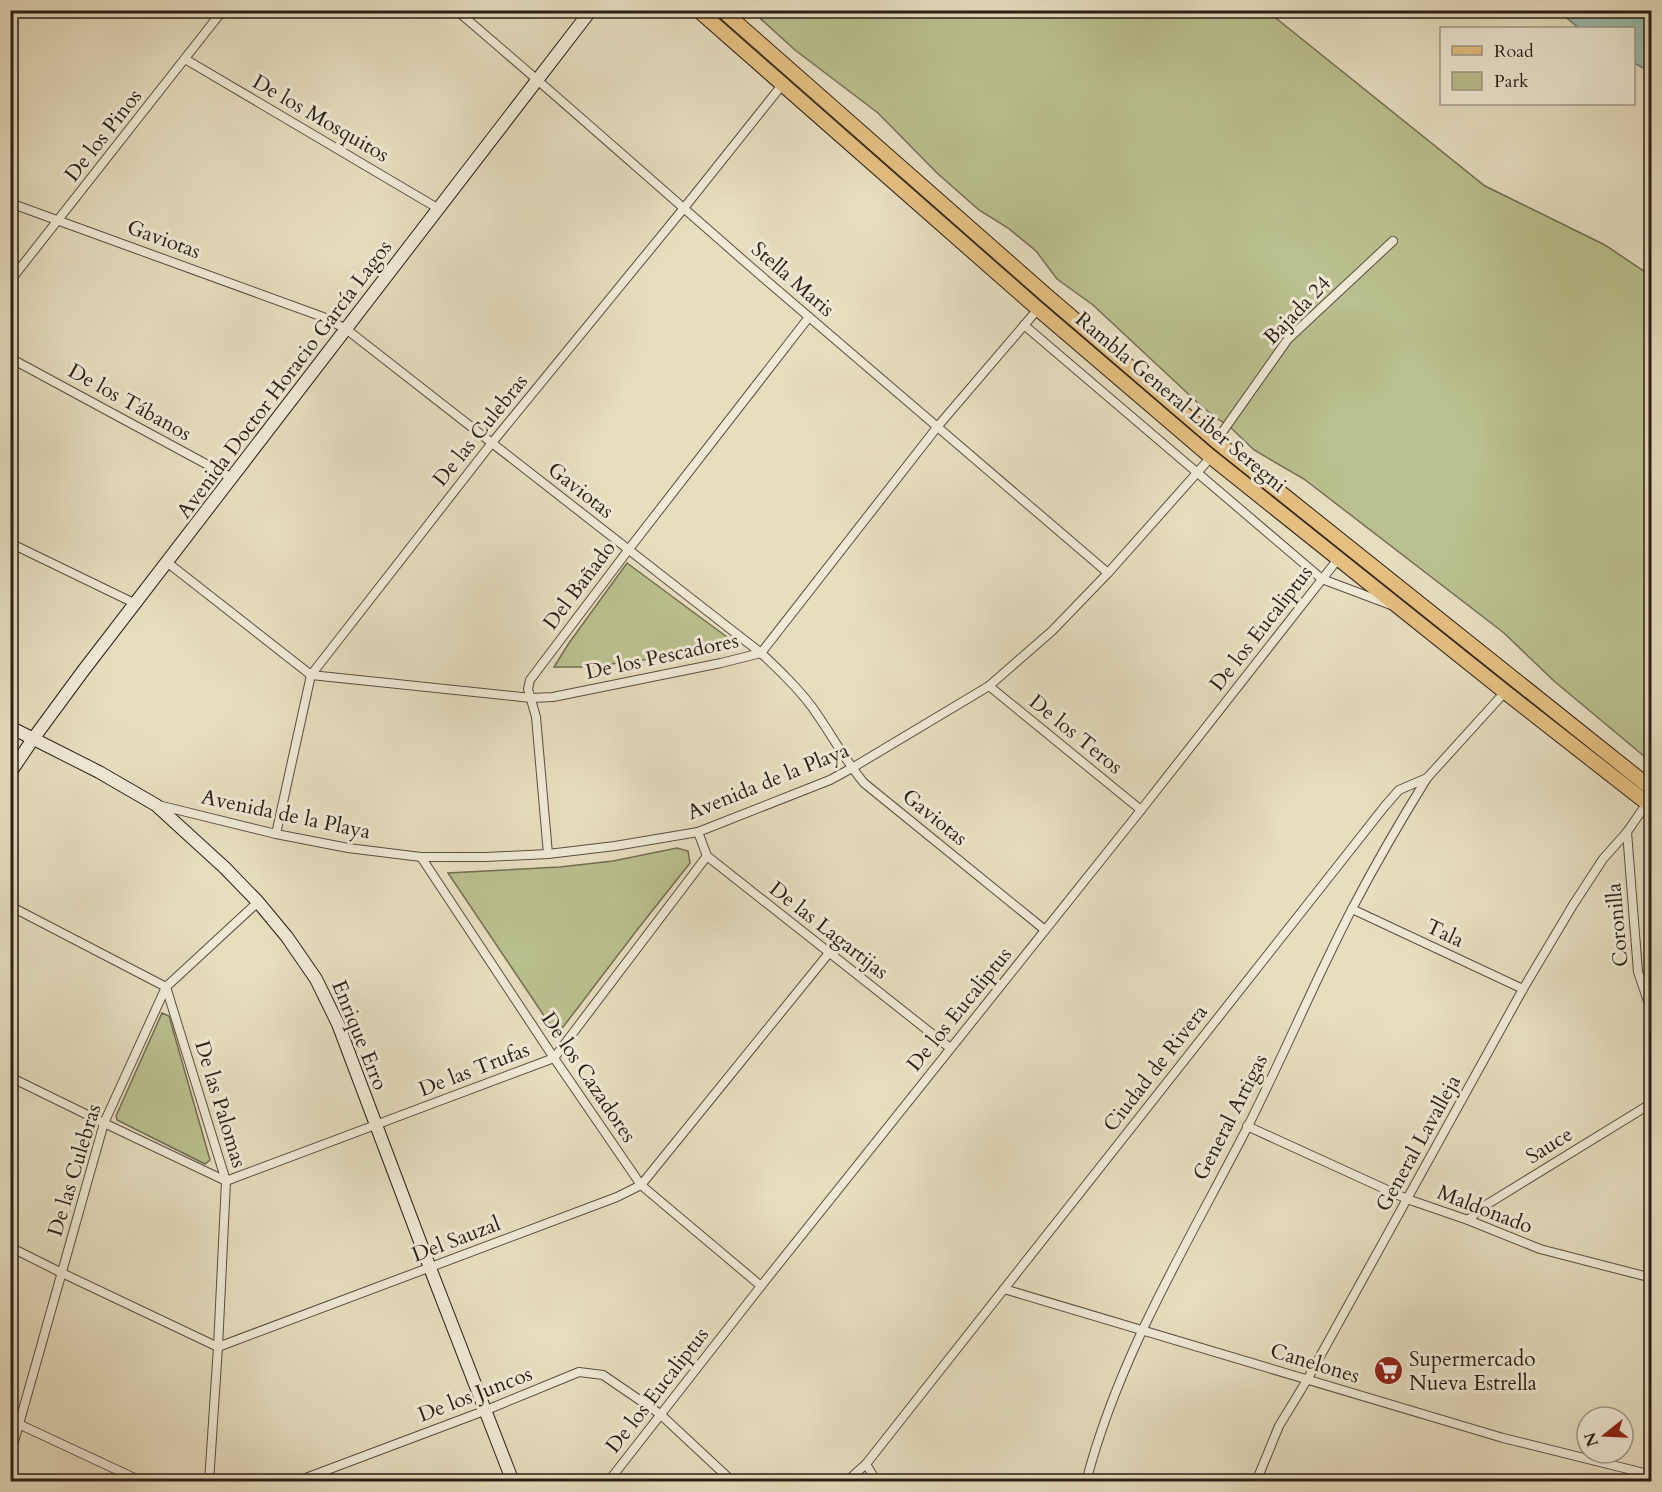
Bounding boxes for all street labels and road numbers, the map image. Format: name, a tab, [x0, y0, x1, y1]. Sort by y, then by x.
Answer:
street label: De los Mosquitos	[247, 68, 394, 169]
street label: De los Pinos	[58, 83, 149, 188]
street label: Gaviotas	[123, 213, 205, 266]
street label: Avenida Doctor Horacio García Lagos	[170, 234, 399, 524]
street label: Stella Maris	[745, 235, 841, 324]
street label: Bajada 24	[1257, 269, 1338, 351]
street label: Rambla General Liber Seregni	[1069, 305, 1293, 500]
street label: De los Tábanos	[63, 357, 197, 448]
street label: De las Culebras	[426, 368, 535, 493]
street label: Gaviotas	[542, 455, 620, 525]
street label: Del Bañado	[536, 535, 622, 636]
street label: De los Eucaliptus	[1203, 559, 1320, 697]
street label: De los Pescadores	[583, 626, 741, 687]
street label: De los Teros	[1023, 688, 1129, 781]
street label: Avenida de la Playa	[683, 736, 853, 827]
street label: Avenida de la Playa	[199, 782, 373, 847]
street label: Gaviotas	[896, 782, 973, 853]
street label: De las Lagartijas	[763, 875, 894, 986]
street label: Coronilla	[1599, 882, 1636, 968]
street label: Tala	[1421, 912, 1469, 955]
street label: De los Eucaliptus	[900, 941, 1019, 1078]
street label: Enrique Erro	[324, 976, 395, 1094]
street label: Ciudad de Rivera	[1096, 999, 1214, 1138]
street label: De los Cazadores	[534, 1006, 643, 1148]
street label: De las Trufas	[415, 1035, 534, 1104]
street label: De las Palomas	[187, 1037, 254, 1171]
street label: General Artigas	[1186, 1049, 1275, 1185]
street label: General Lavalleja	[1369, 1070, 1468, 1217]
street label: De las Culebras	[41, 1100, 108, 1240]
street label: Sauce	[1520, 1120, 1578, 1171]
street label: Maldonado	[1433, 1178, 1537, 1241]
street label: Del Sauzal	[408, 1209, 505, 1270]
street label: De los Eucaliptus	[599, 1321, 716, 1459]
street label: Canelones	[1267, 1336, 1363, 1391]
street label: De los Juncos	[414, 1359, 536, 1430]

